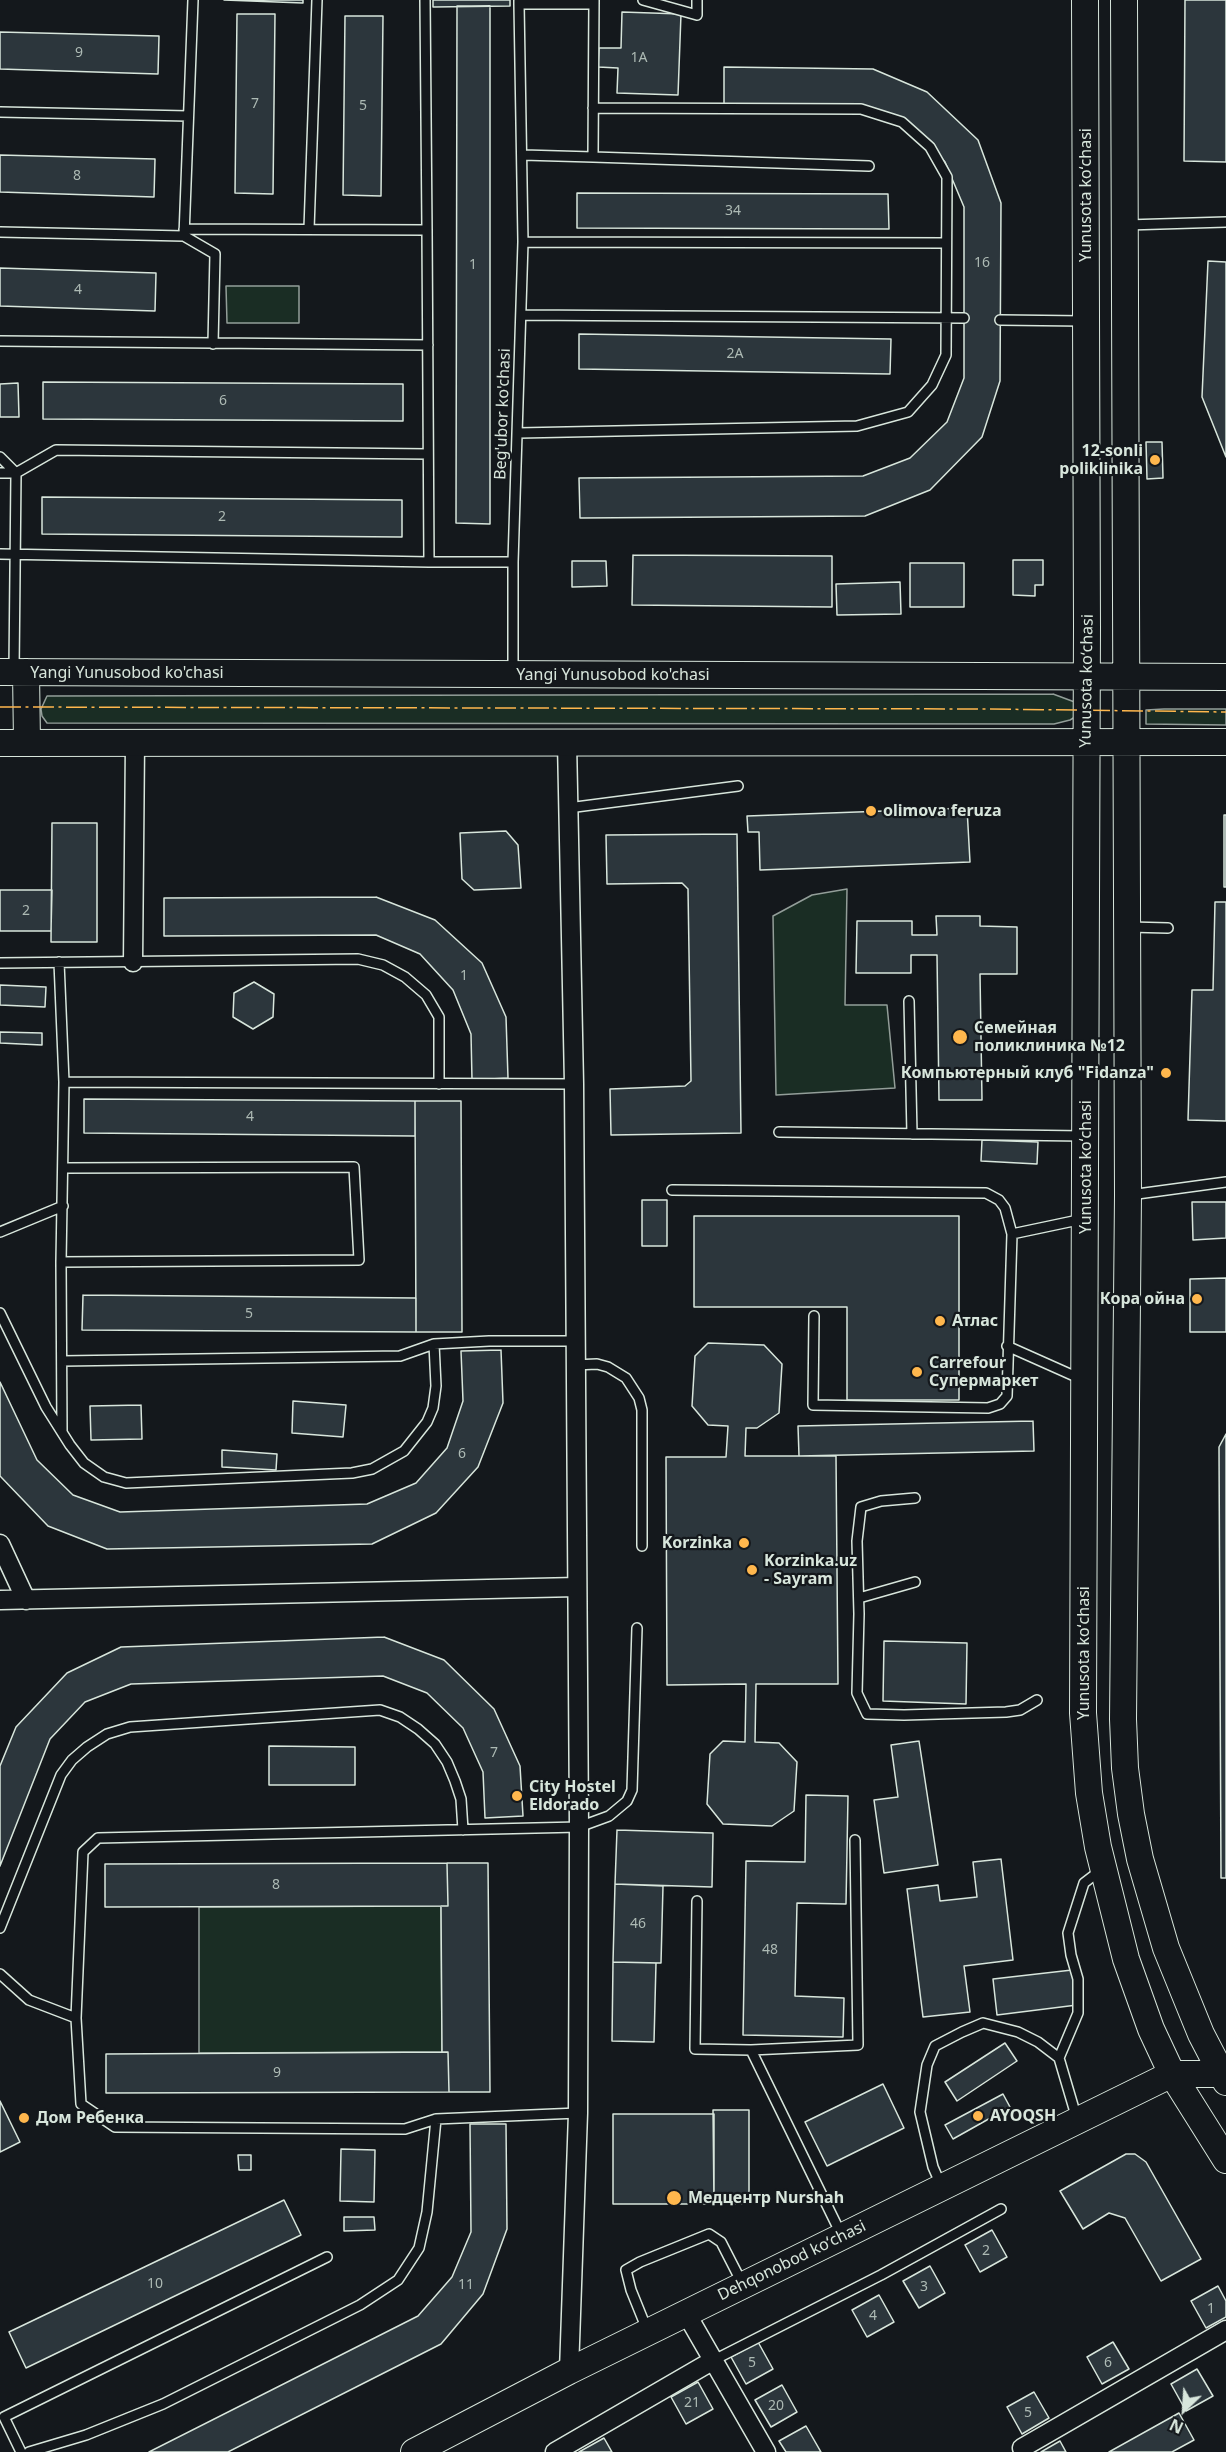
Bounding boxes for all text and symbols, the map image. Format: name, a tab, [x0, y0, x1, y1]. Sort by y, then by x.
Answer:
house number: 9	[75, 45, 83, 61]
house number: 1А	[631, 50, 647, 66]
house number: 7	[251, 96, 259, 112]
house number: 5	[359, 98, 367, 114]
street label: Yunusota koʻchasi	[1076, 128, 1096, 262]
house number: 8	[73, 168, 81, 184]
house number: 34	[725, 203, 741, 219]
house number: 16	[974, 255, 990, 271]
house number: 1	[469, 257, 477, 273]
house number: 4	[74, 282, 82, 298]
house number: 2А	[727, 346, 743, 362]
street label: Beg'ubor ko'chasi	[491, 348, 515, 480]
house number: 6	[219, 393, 227, 409]
place label: 12-sonli poliklinika	[1059, 441, 1143, 479]
marker: 12-sonli poliklinika	[1148, 453, 1162, 467]
house number: 2	[218, 509, 226, 525]
street label: Yunusota koʻchasi	[1076, 614, 1098, 748]
street label: Yangi Yunusobod ko'chasi	[30, 663, 224, 683]
street label: Yangi Yunusobod ko'chasi	[516, 665, 710, 685]
place label: olimova feruza	[883, 801, 1001, 821]
marker: olimova feruza	[864, 804, 878, 818]
house number: 2	[22, 903, 30, 919]
house number: 1	[460, 968, 468, 984]
place label: Семейная поликлиника №12	[974, 1018, 1125, 1056]
marker: Семейная поликлиника №12	[951, 1028, 969, 1046]
place label: Компьютерный клуб "Fidanza"	[901, 1063, 1154, 1083]
marker: Компьютерный клуб "Fidanza"	[1159, 1066, 1173, 1080]
street label: Yunusota koʻchasi	[1076, 1100, 1096, 1234]
house number: 4	[246, 1109, 254, 1125]
place label: Кора ойна	[1100, 1289, 1185, 1309]
marker: Кора ойна	[1190, 1292, 1204, 1306]
house number: 5	[245, 1306, 253, 1322]
place label: Атлас	[952, 1311, 998, 1331]
marker: Атлас	[933, 1314, 947, 1328]
place label: Carrefour Супермаркет	[929, 1353, 1038, 1391]
marker: Carrefour Супермаркет	[910, 1365, 924, 1379]
house number: 6	[458, 1446, 466, 1462]
place label: Korzinka	[662, 1533, 732, 1553]
marker: Korzinka	[737, 1536, 751, 1550]
place label: Korzinka.uz - Sayram	[764, 1551, 857, 1589]
marker: Korzinka.uz - Sayram	[745, 1563, 759, 1577]
street label: Yunusota koʻchasi	[1074, 1586, 1094, 1720]
house number: 7	[490, 1745, 498, 1761]
place label: City Hostel Eldorado	[529, 1777, 616, 1815]
marker: City Hostel Eldorado	[510, 1789, 524, 1803]
house number: 8	[272, 1877, 280, 1893]
house number: 46	[630, 1916, 646, 1932]
house number: 48	[762, 1942, 778, 1958]
house number: 9	[273, 2065, 281, 2081]
place label: AYOQSH	[990, 2106, 1056, 2126]
place label: Дом Ребенка	[36, 2108, 144, 2128]
marker: AYOQSH	[971, 2109, 985, 2123]
marker: Дом Ребенка	[17, 2111, 31, 2125]
place label: Медцентр Nurshah	[688, 2188, 844, 2208]
marker: Медцентр Nurshah	[665, 2189, 683, 2207]
street label: Dehqonobod koʻchasi	[715, 2217, 869, 2305]
house number: 2	[982, 2243, 990, 2259]
house number: 10	[147, 2276, 163, 2292]
house number: 11	[458, 2277, 474, 2293]
house number: 3	[920, 2279, 928, 2295]
house number: 1	[1207, 2301, 1215, 2317]
house number: 4	[869, 2308, 877, 2324]
house number: 5	[748, 2355, 756, 2371]
house number: 6	[1104, 2355, 1112, 2371]
north arrow	[1154, 2380, 1214, 2440]
house number: 21	[684, 2395, 700, 2411]
house number: 20	[768, 2398, 784, 2414]
house number: 5	[1024, 2405, 1032, 2421]
text: N	[1166, 2414, 1187, 2439]

